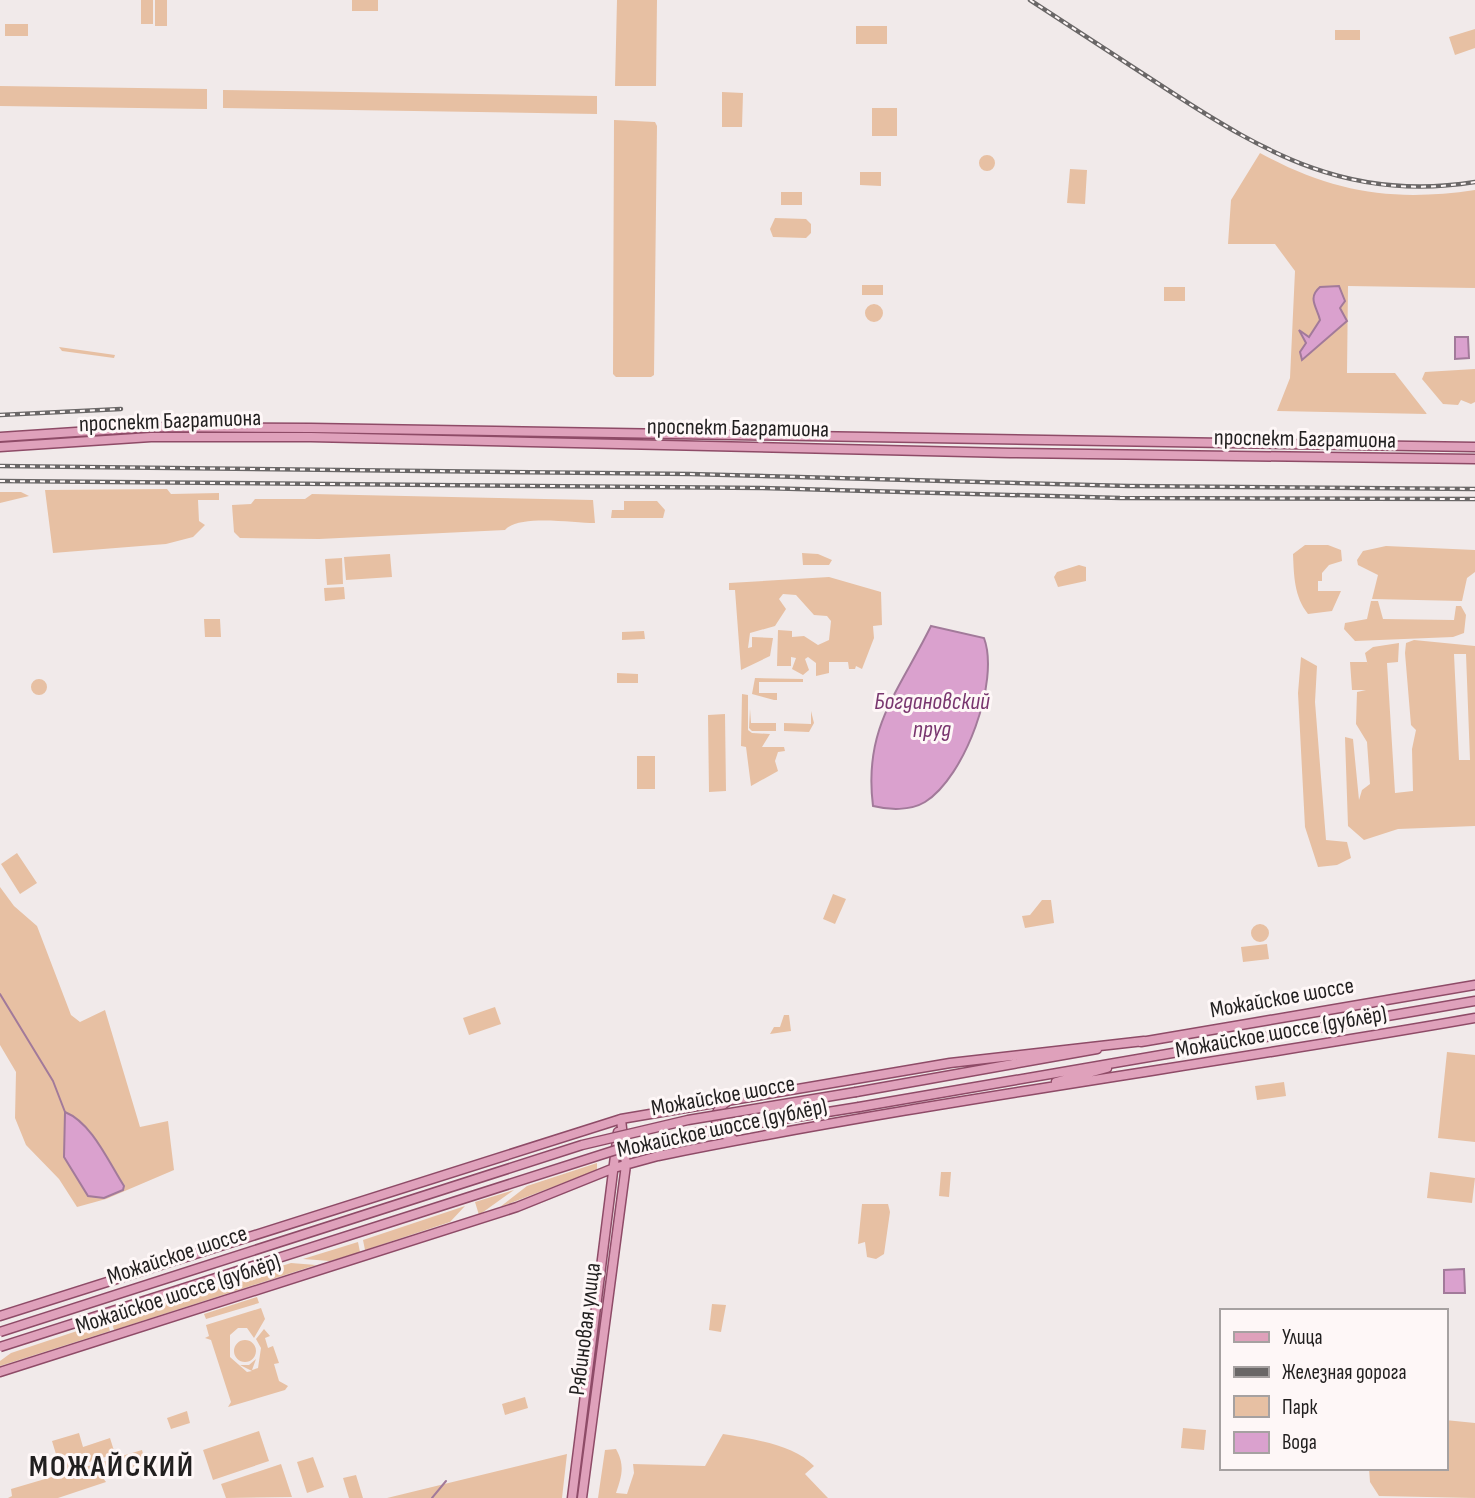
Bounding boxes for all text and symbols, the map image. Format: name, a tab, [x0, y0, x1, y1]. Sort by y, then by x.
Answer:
street label: проспект Багратиона	[78, 404, 262, 438]
street label: проспект Багратиона	[647, 412, 829, 444]
street label: проспект Багратиона	[1214, 423, 1396, 455]
water label: Богдановский пруд	[874, 687, 990, 744]
street label: Можайское шоссе	[1208, 972, 1356, 1024]
street label: Можайское шоссе (дублёр)	[1173, 1000, 1389, 1064]
street label: Можайское шоссе	[649, 1070, 797, 1122]
street label: Можайское шоссе (дублёр)	[614, 1092, 830, 1164]
street label: Можайское шоссе	[103, 1219, 251, 1291]
street label: Можайское шоссе (дублёр)	[72, 1248, 284, 1340]
street label: Рябиновая улица	[563, 1261, 607, 1397]
legend	[1220, 1309, 1447, 1470]
text: Улица	[1282, 1325, 1323, 1350]
text: Железная дорога	[1282, 1360, 1407, 1385]
text: Парк	[1282, 1395, 1317, 1420]
text: Вода	[1282, 1430, 1317, 1455]
district label: МОЖАЙСКИЙ	[29, 1449, 195, 1485]

